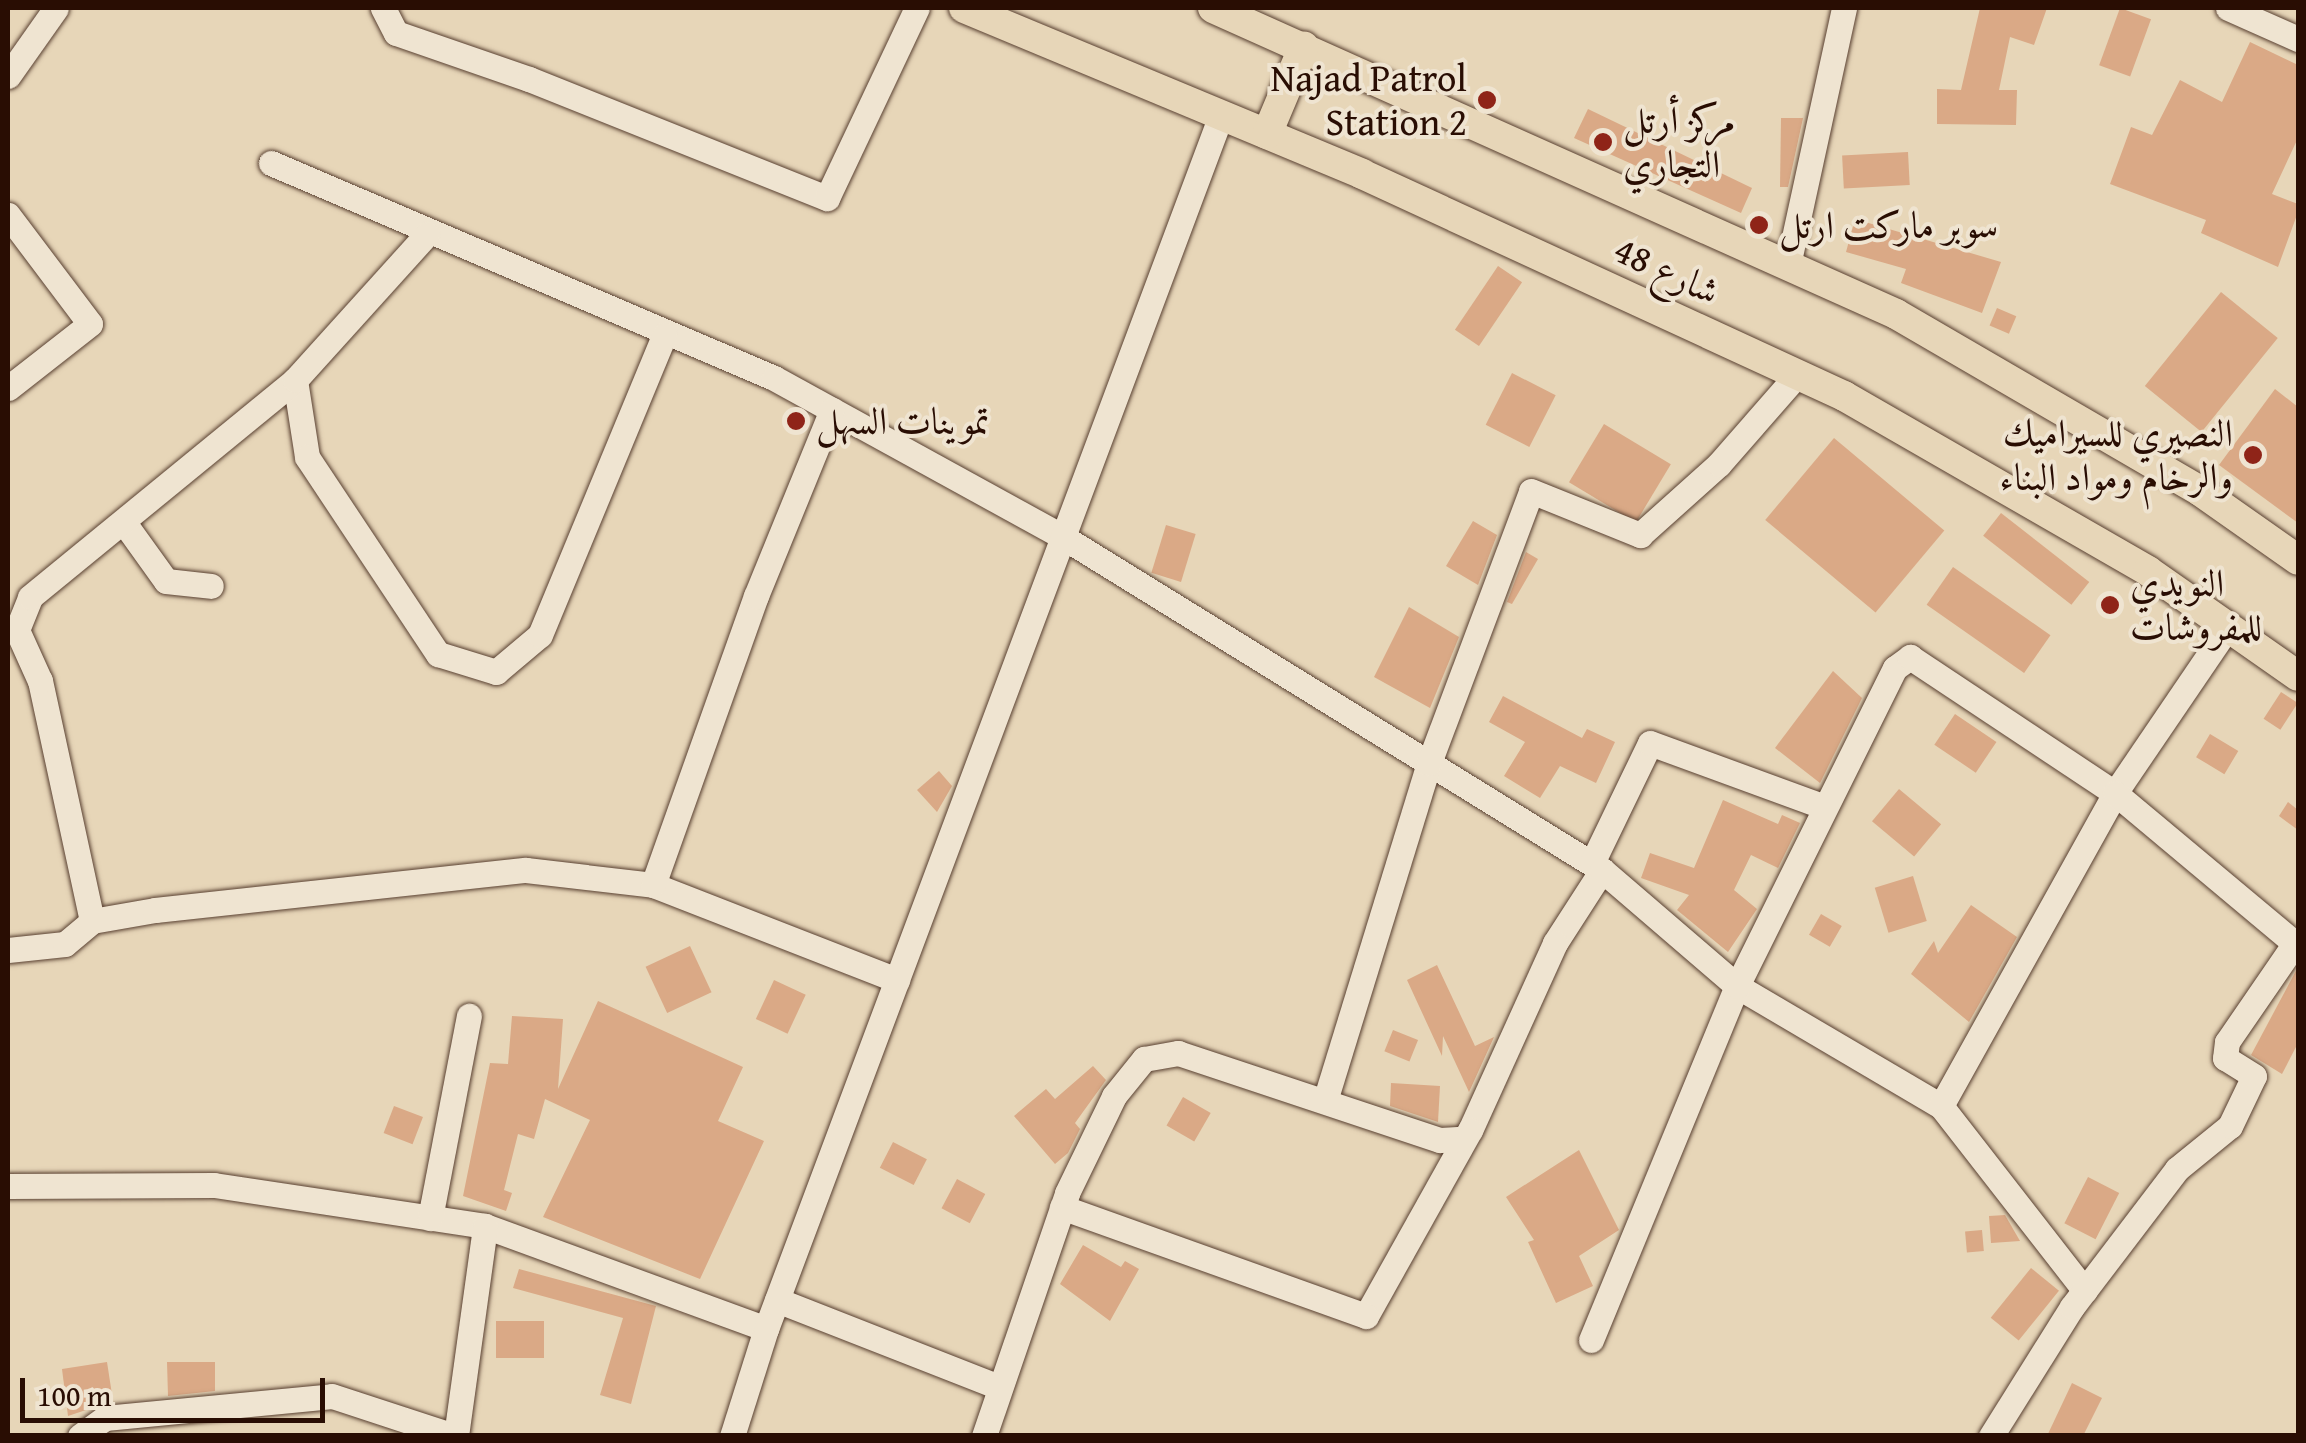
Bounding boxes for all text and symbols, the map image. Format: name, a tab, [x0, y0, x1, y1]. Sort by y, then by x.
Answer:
place label: Najad Patrol Station 2	[1270, 55, 1467, 144]
marker: Najad Patrol Station 2	[1476, 89, 1498, 111]
place label: مركز أرتل التجاري	[1623, 97, 1735, 186]
marker: مركز أرتل التجاري	[1592, 131, 1614, 153]
place label: سوبر ماركت ارتل	[1779, 202, 1998, 248]
marker: سوبر ماركت ارتل	[1748, 214, 1770, 236]
street label: شارع 48	[1607, 226, 1727, 314]
place label: تموينات السهل	[816, 398, 990, 444]
marker: تموينات السهل	[785, 410, 807, 432]
place label: النصيري للسيراميك والرخام ومواد البناء	[2000, 410, 2233, 499]
marker: النصيري للسيراميك والرخام ومواد البناء	[2242, 444, 2264, 466]
place label: النويدي للمفروشات	[2130, 560, 2262, 649]
marker: النويدي للمفروشات	[2099, 594, 2121, 616]
scale bar	[25, 1358, 330, 1420]
text: 100 m	[37, 1373, 111, 1417]

